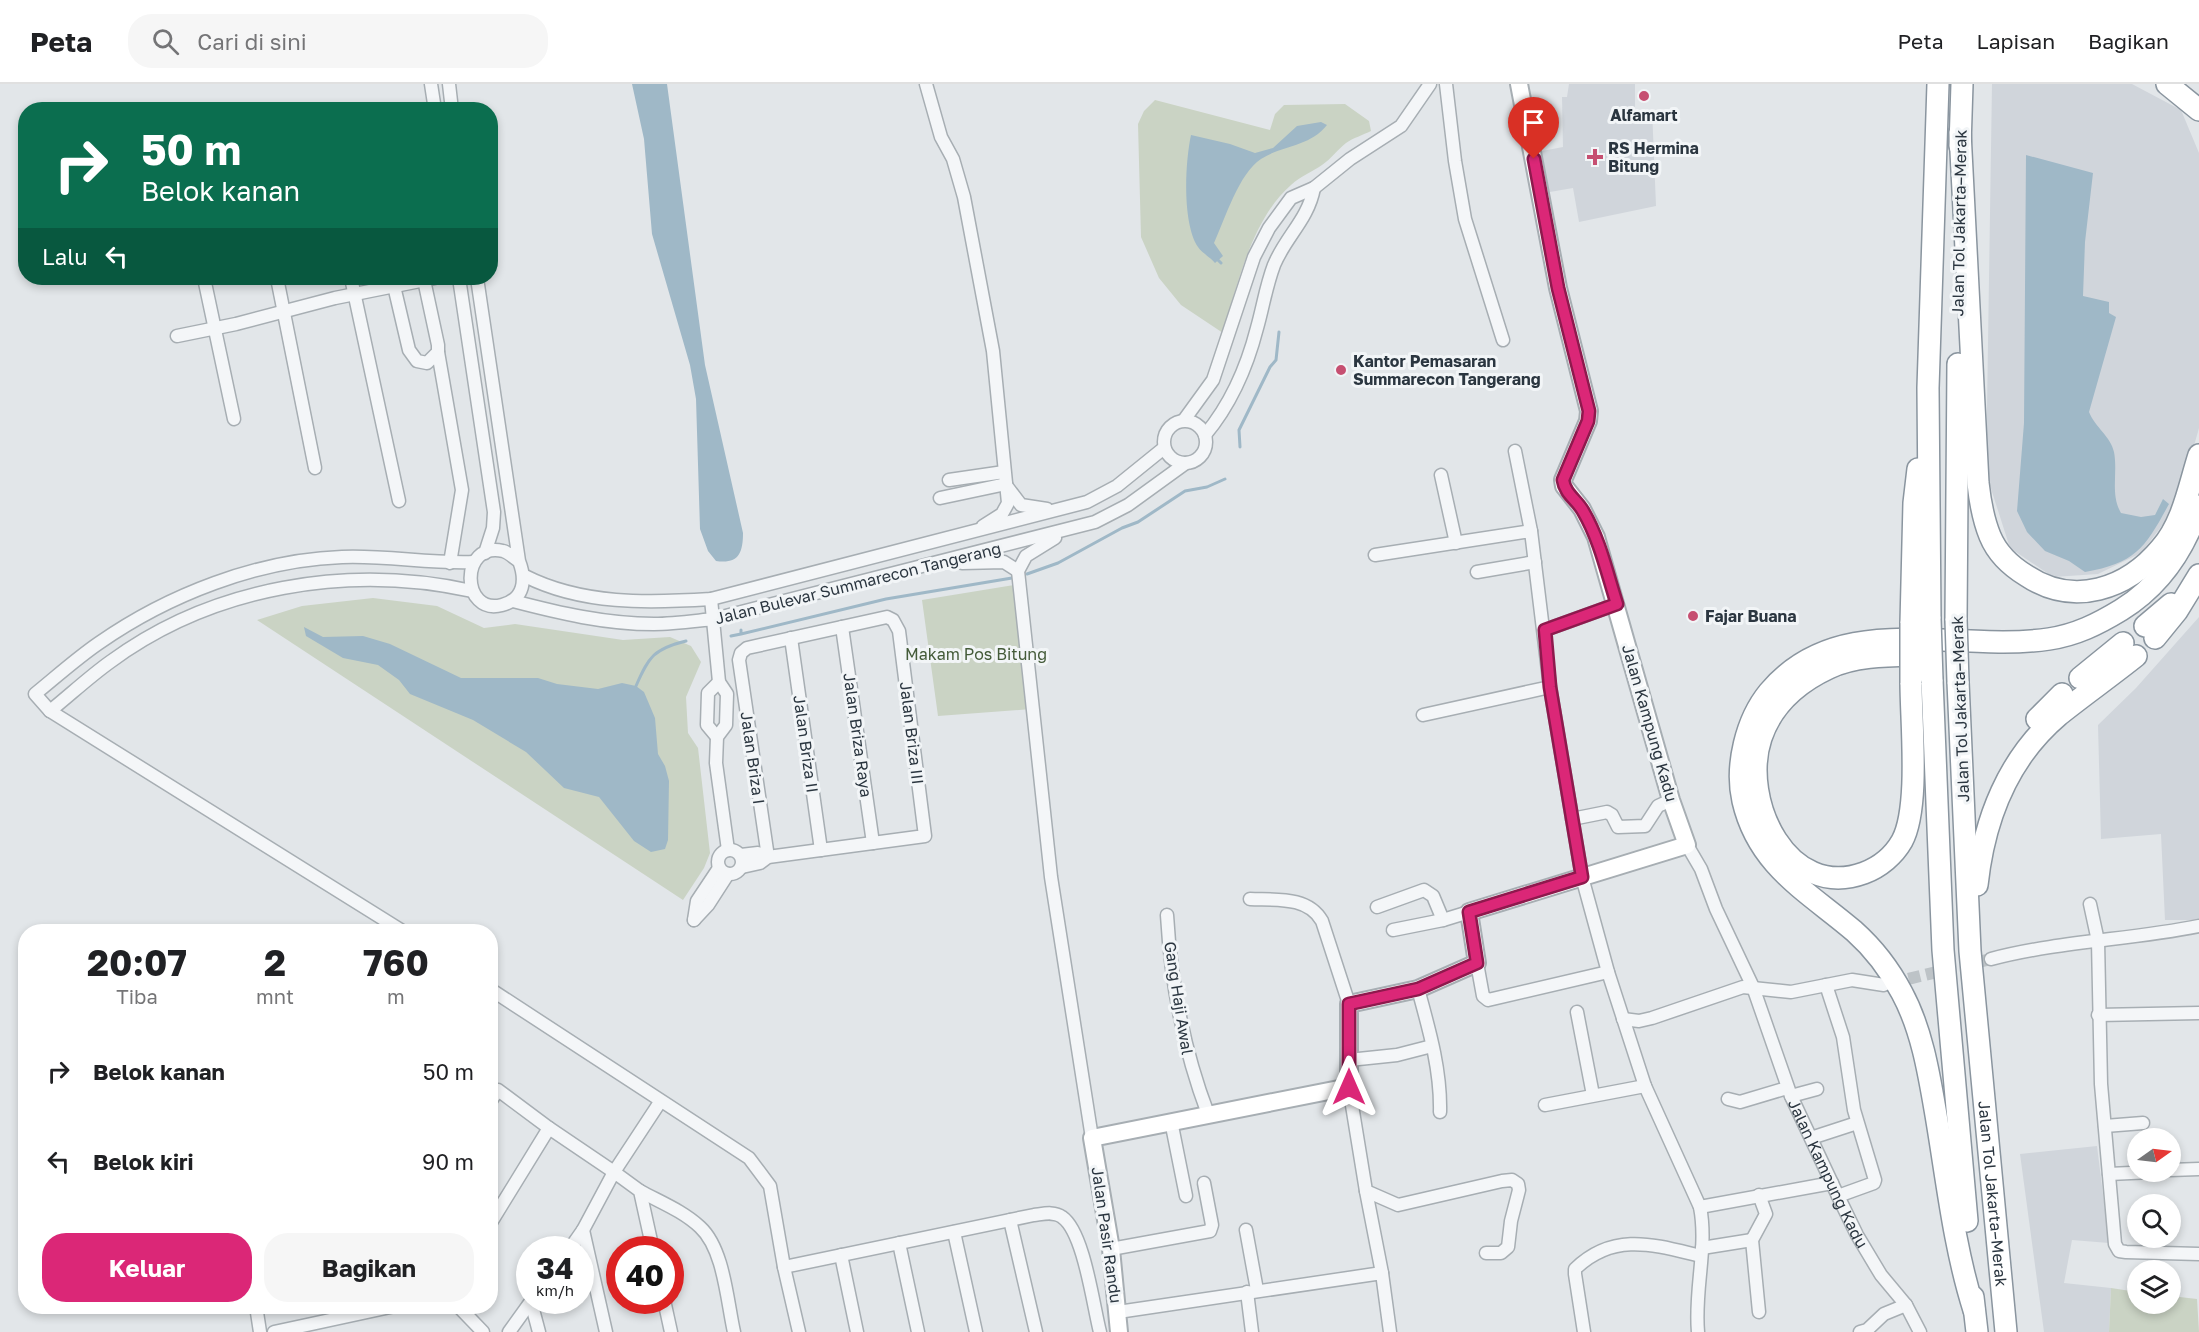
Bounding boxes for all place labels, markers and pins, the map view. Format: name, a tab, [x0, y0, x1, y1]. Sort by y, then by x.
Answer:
marker: Alfamart	[1637, 89, 1651, 103]
pin	[1508, 97, 1559, 159]
place label: Alfamart	[1610, 105, 1678, 125]
place label: RS Hermina Bitung	[1608, 138, 1699, 176]
marker: RS Hermina Bitung	[1586, 148, 1604, 166]
place label: Kantor Pemasaran Summarecon Tangerang	[1353, 351, 1541, 389]
marker: Kantor Pemasaran Summarecon Tangerang	[1334, 363, 1348, 377]
place label: Fajar Buana	[1705, 606, 1796, 626]
marker: Fajar Buana	[1686, 609, 1700, 623]

